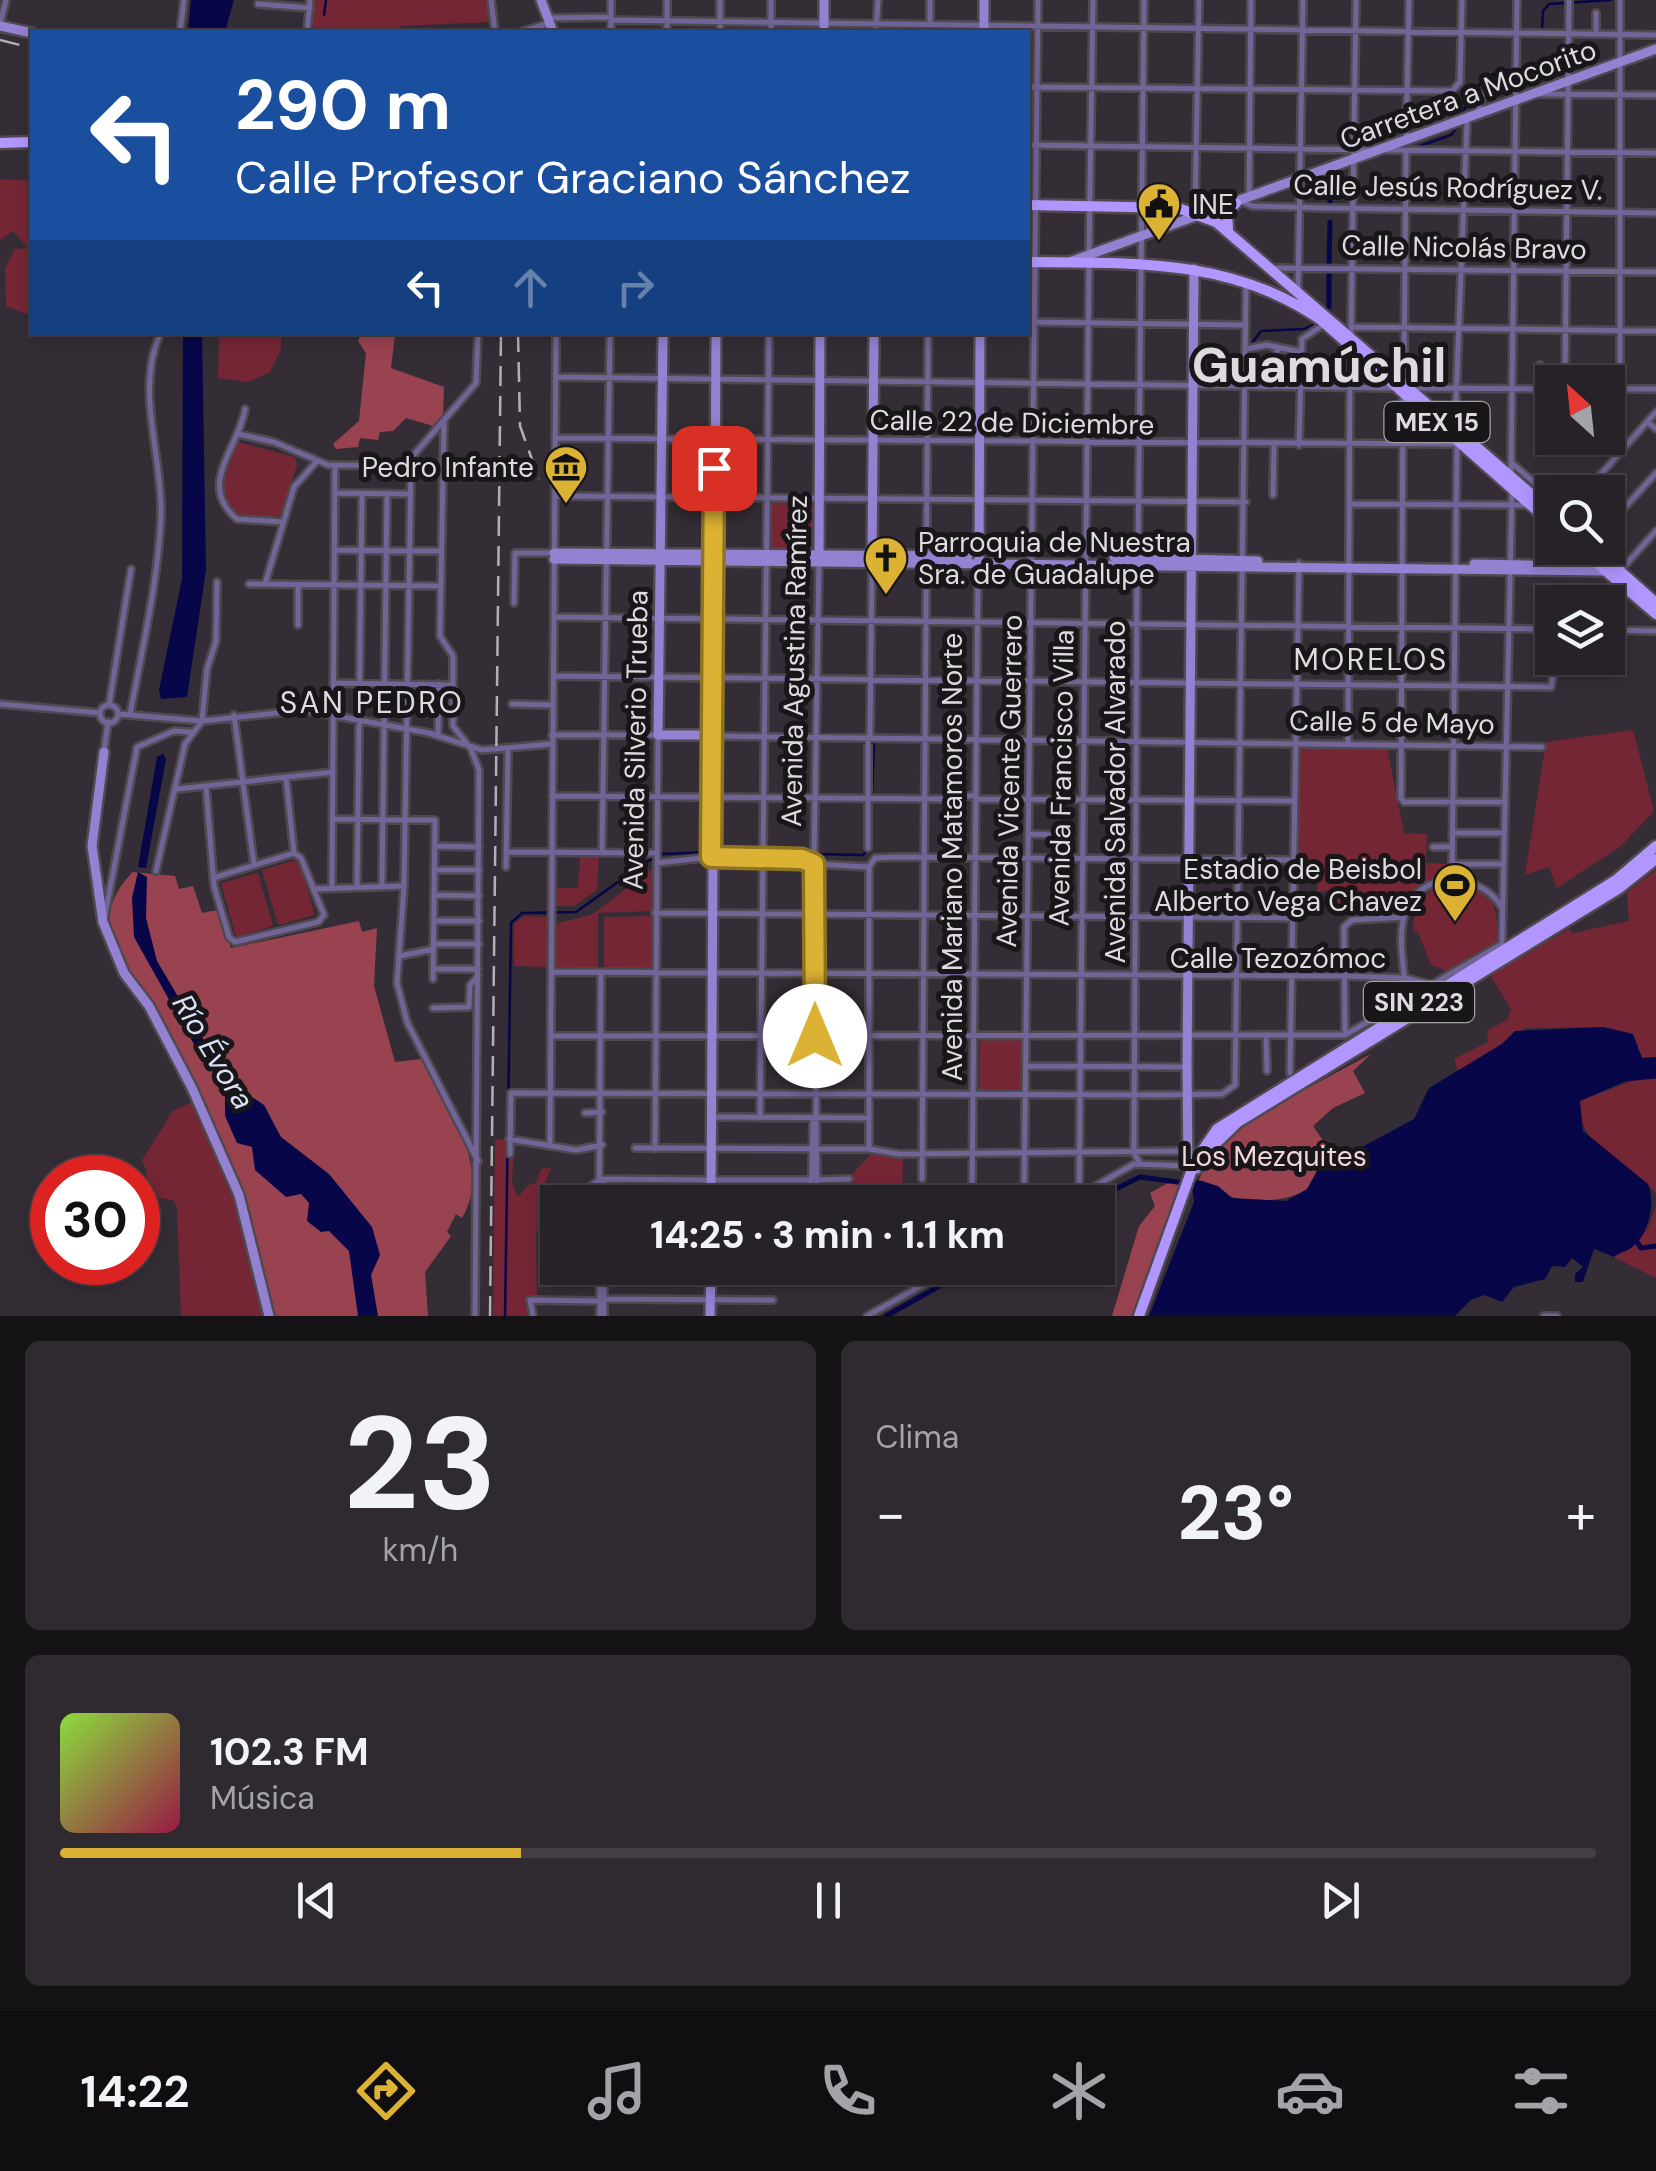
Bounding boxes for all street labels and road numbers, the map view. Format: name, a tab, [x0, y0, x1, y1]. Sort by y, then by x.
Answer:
street label: Carretera a Mocorito	[1335, 31, 1601, 158]
street label: Calle Jesús Rodríguez V.	[1293, 166, 1603, 209]
street label: Calle Nicolás Bravo	[1341, 227, 1587, 268]
street label: Calle 22 de Diciembre	[869, 402, 1155, 443]
road number: MEX 15	[1384, 402, 1490, 442]
street label: Avenida Agustina Ramírez	[773, 495, 816, 827]
street label: Avenida Silverio Trueba	[614, 590, 657, 890]
street label: Avenida Vicente Guerrero	[988, 614, 1031, 948]
street label: Avenida Salvador Alvarado	[1097, 620, 1134, 964]
street label: Avenida Francisco Villa	[1040, 629, 1083, 927]
street label: Avenida Mariano Matamoros Norte	[934, 633, 971, 1081]
street label: Calle 5 de Mayo	[1289, 702, 1495, 743]
street label: Calle Tezozómoc	[1170, 940, 1386, 977]
road number: SIN 223	[1364, 982, 1474, 1022]

